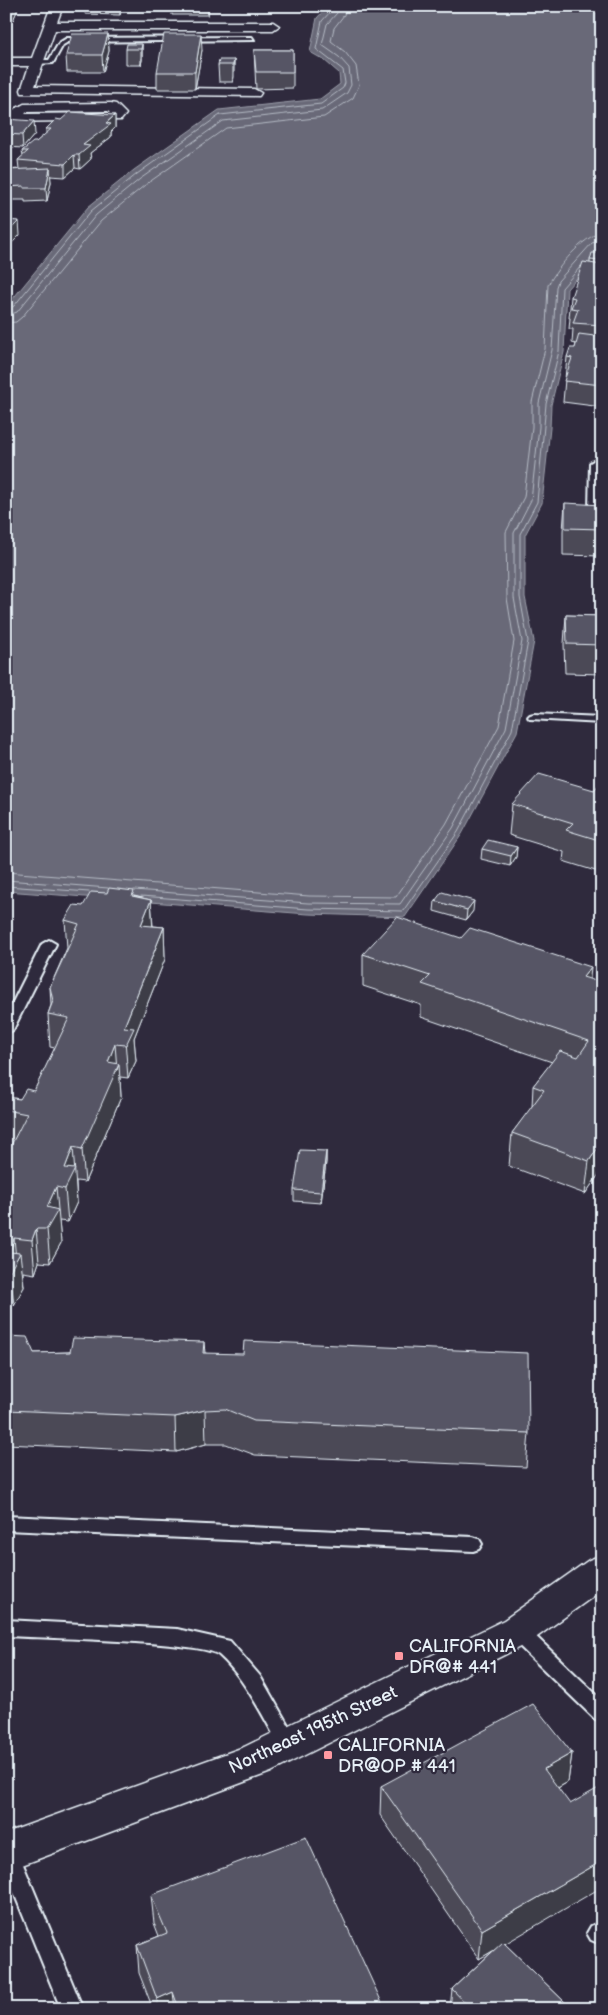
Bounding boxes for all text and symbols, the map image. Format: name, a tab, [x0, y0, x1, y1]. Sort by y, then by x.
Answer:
place label: CALIFORNIA DR@# 441	[409, 1636, 516, 1678]
marker: CALIFORNIA DR@# 441	[393, 1650, 405, 1662]
street label: Northeast 195th Street	[226, 1682, 401, 1778]
place label: CALIFORNIA DR@OP # 441	[338, 1735, 456, 1777]
marker: CALIFORNIA DR@OP # 441	[322, 1749, 334, 1761]

